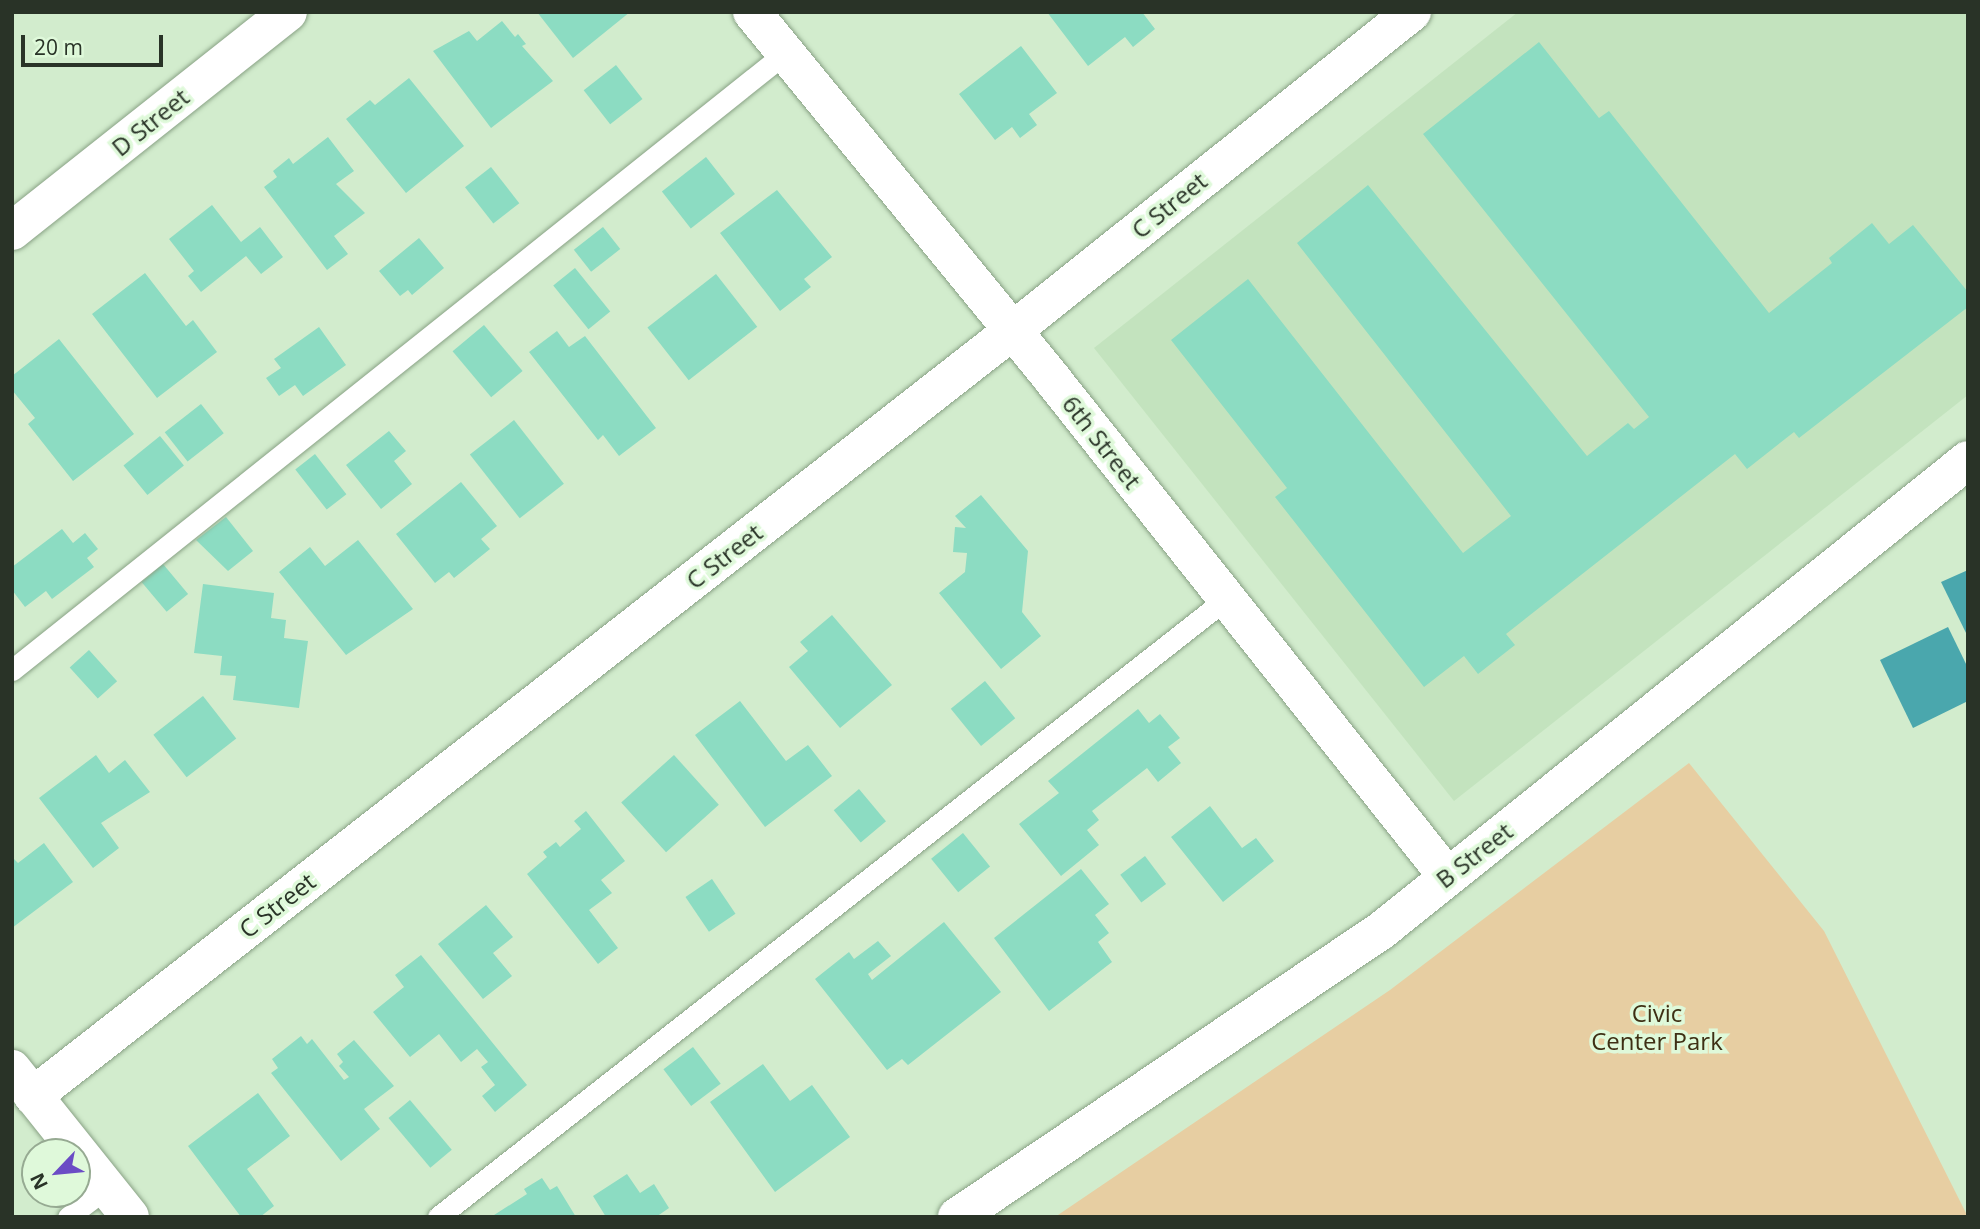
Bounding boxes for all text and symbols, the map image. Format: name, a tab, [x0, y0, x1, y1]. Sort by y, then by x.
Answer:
scale bar	[24, 21, 166, 65]
text: 20 m	[34, 33, 83, 61]
street label: D Street	[106, 82, 194, 162]
street label: C Street	[1126, 166, 1212, 244]
street label: 6th Street	[1057, 390, 1147, 494]
street label: C Street	[680, 517, 768, 595]
street label: B Street	[1430, 816, 1518, 894]
street label: C Street	[233, 866, 321, 944]
park label: Civic Center Park	[1591, 999, 1723, 1055]
north arrow	[21, 1138, 91, 1208]
text: N	[24, 1169, 54, 1194]

